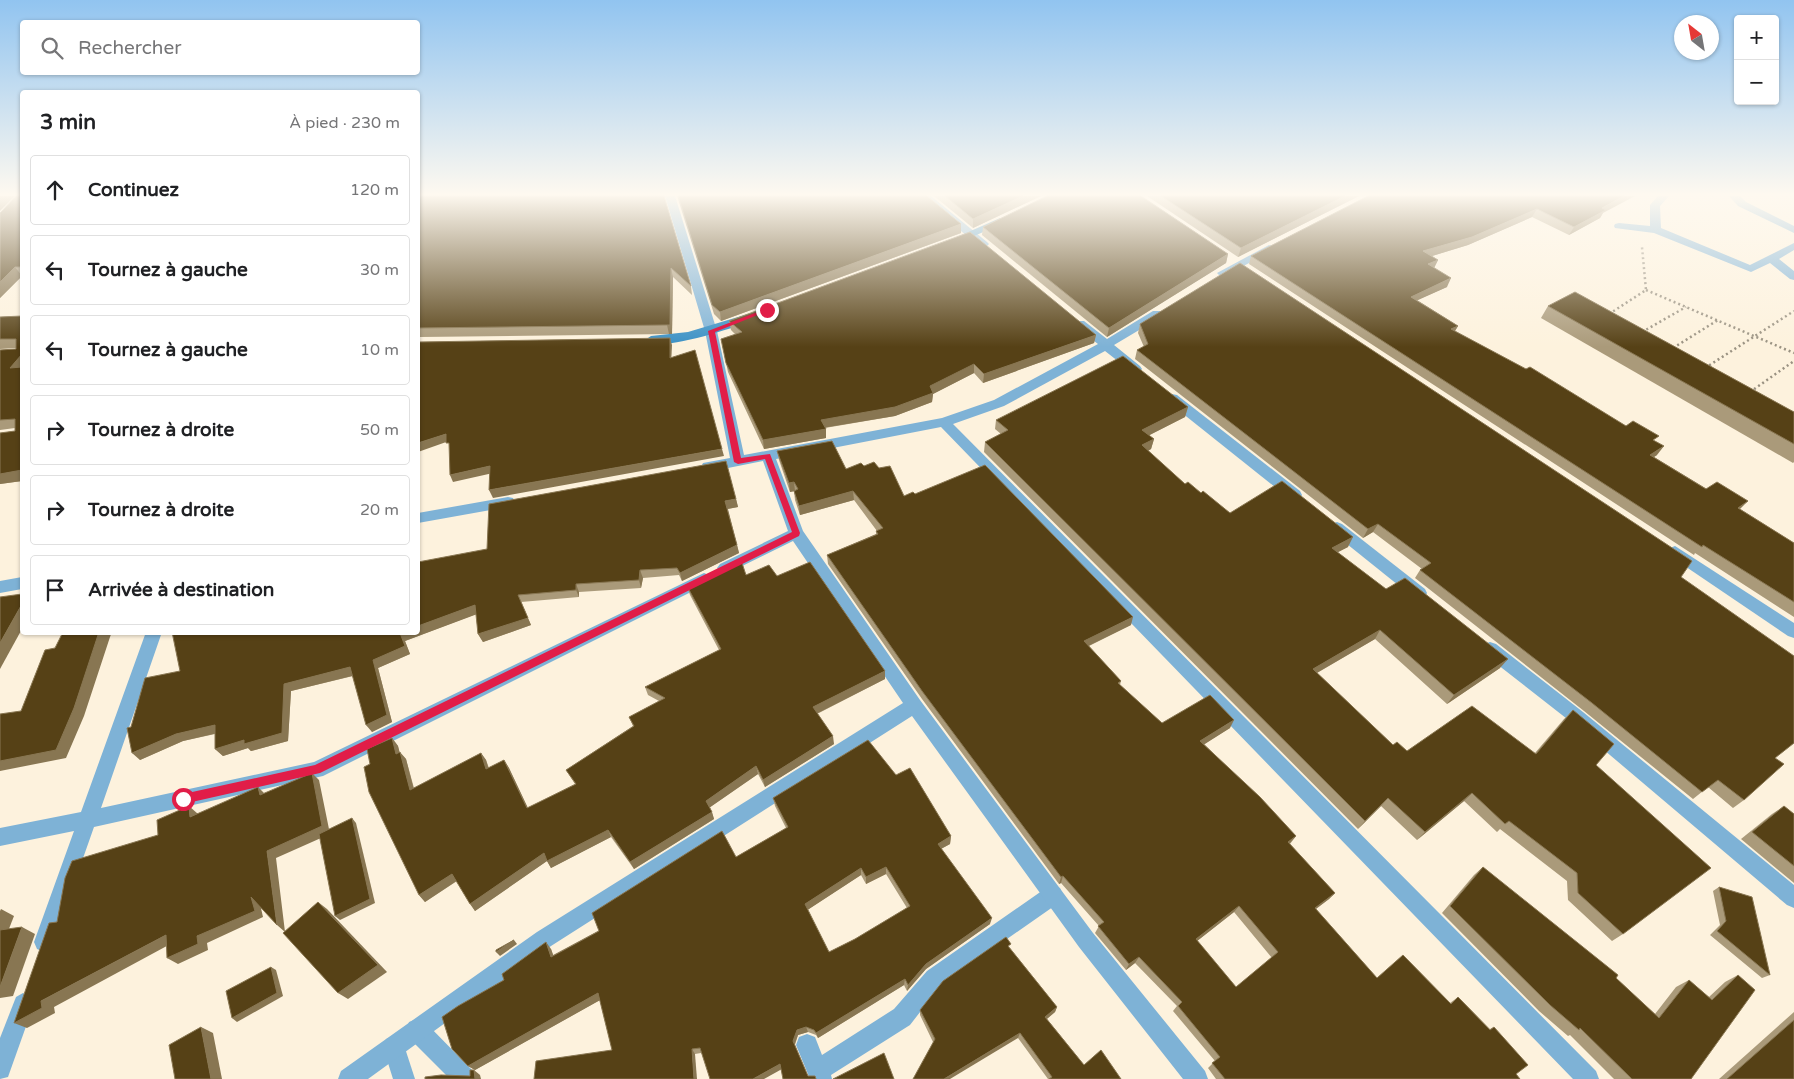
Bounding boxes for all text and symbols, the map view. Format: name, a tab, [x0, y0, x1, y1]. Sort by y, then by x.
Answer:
north arrow	[1674, 15, 1719, 60]
map controls	[1734, 15, 1779, 105]
button: +	[1734, 15, 1779, 60]
search box	[20, 20, 420, 75]
icon: search	[38, 34, 66, 62]
text: Rechercher	[78, 37, 181, 59]
button: −	[1734, 60, 1779, 105]
text: 3 min	[40, 110, 96, 135]
text: À pied · 230 m	[289, 113, 400, 133]
icon: ahead	[41, 176, 69, 204]
text: Continuez	[88, 179, 179, 201]
text: 120 m	[350, 180, 399, 200]
icon: left	[41, 256, 69, 284]
text: Tournez à gauche	[88, 259, 248, 281]
text: 30 m	[360, 260, 399, 280]
route end	[756, 299, 779, 322]
icon: left	[41, 336, 69, 364]
text: Tournez à gauche	[88, 339, 248, 361]
text: 10 m	[360, 340, 399, 360]
icon: right	[41, 416, 69, 444]
text: Tournez à droite	[88, 419, 234, 441]
text: 50 m	[360, 420, 399, 440]
icon: right	[41, 496, 69, 524]
text: Tournez à droite	[88, 499, 234, 521]
text: 20 m	[360, 500, 399, 520]
icon: arrive	[41, 576, 69, 604]
text: Arrivée à destination	[88, 579, 274, 601]
route start	[172, 788, 195, 811]

